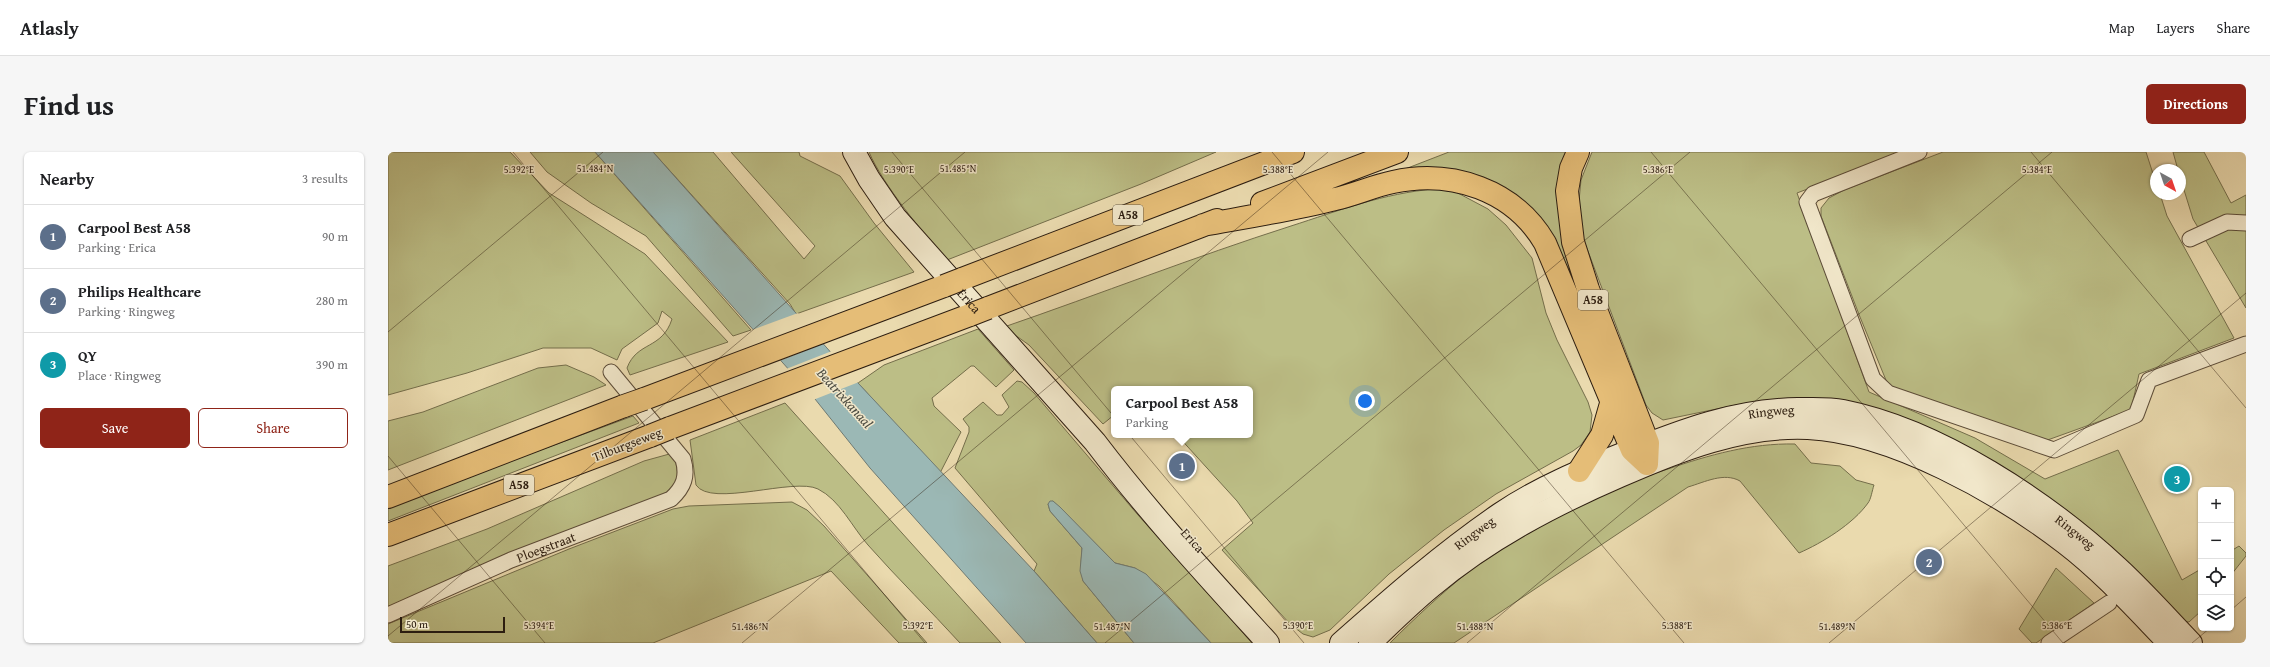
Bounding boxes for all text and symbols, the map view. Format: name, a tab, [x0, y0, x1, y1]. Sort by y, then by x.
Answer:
text: Atlasly	[20, 14, 79, 42]
text: Map	[2109, 18, 2135, 38]
text: Layers	[2157, 18, 2195, 38]
text: Share	[2217, 18, 2250, 38]
text: Find us	[24, 84, 114, 125]
button: Directions	[2146, 84, 2246, 124]
text: 51.484°N	[577, 161, 614, 176]
text: 51.485°N	[940, 161, 977, 176]
text: 5.392°E	[504, 162, 534, 177]
text: 5.390°E	[884, 162, 914, 177]
text: 5.388°E	[1263, 162, 1293, 177]
text: 5.386°E	[1643, 162, 1673, 177]
text: 5.384°E	[2022, 162, 2052, 177]
north arrow	[2150, 164, 2186, 200]
text: Nearby	[40, 166, 94, 191]
text: 3 results	[302, 169, 348, 188]
road number: A58	[1113, 205, 1143, 225]
text: Carpool Best A58	[78, 217, 191, 238]
text: 1	[50, 227, 56, 246]
text: 90 m	[322, 227, 348, 246]
text: Parking · Erica	[78, 238, 156, 257]
text: Philips Healthcare	[78, 281, 201, 302]
street label: Erica	[953, 284, 986, 318]
road number: A58	[1578, 290, 1608, 310]
text: 2	[50, 291, 56, 310]
text: 280 m	[316, 291, 348, 310]
text: Parking · Ringweg	[78, 302, 175, 321]
text: QY	[78, 345, 97, 366]
text: 3	[50, 355, 56, 374]
text: 390 m	[316, 355, 348, 374]
water label: Beatrixkanaal	[812, 363, 878, 433]
text: Place · Ringweg	[78, 366, 161, 385]
popup	[1111, 386, 1253, 438]
your location	[1355, 391, 1375, 411]
text: Carpool Best A58	[1126, 392, 1238, 413]
street label: Ringweg	[1747, 400, 1795, 424]
button: Save	[40, 408, 190, 448]
button: Share	[198, 408, 348, 448]
text: Parking	[1126, 413, 1168, 432]
street label: Tilburgseweg	[590, 422, 665, 466]
pin: 1	[1169, 451, 1195, 481]
pin: 3	[2164, 464, 2190, 494]
road number: A58	[504, 475, 534, 495]
map controls	[2198, 487, 2234, 631]
button: +	[2198, 487, 2234, 523]
street label: Ringweg	[2051, 510, 2100, 554]
street label: Ringweg	[1450, 511, 1499, 554]
button: −	[2198, 523, 2234, 559]
street label: Erica	[1176, 524, 1209, 558]
street label: Ploegstraat	[514, 527, 579, 567]
pin: 2	[1916, 547, 1942, 577]
button: locate	[2198, 559, 2234, 595]
button: layers	[2198, 595, 2234, 631]
scale bar	[400, 615, 505, 634]
text: 50 m	[406, 616, 428, 632]
text: 5.394°E	[524, 618, 554, 633]
text: 5.392°E	[903, 618, 933, 633]
text: 5.390°E	[1283, 618, 1313, 633]
text: 5.388°E	[1662, 618, 1692, 633]
text: 5.386°E	[2042, 618, 2072, 633]
text: 51.486°N	[732, 619, 769, 634]
text: 51.487°N	[1094, 619, 1131, 634]
text: 51.488°N	[1457, 619, 1494, 634]
text: 51.489°N	[1819, 619, 1856, 634]

